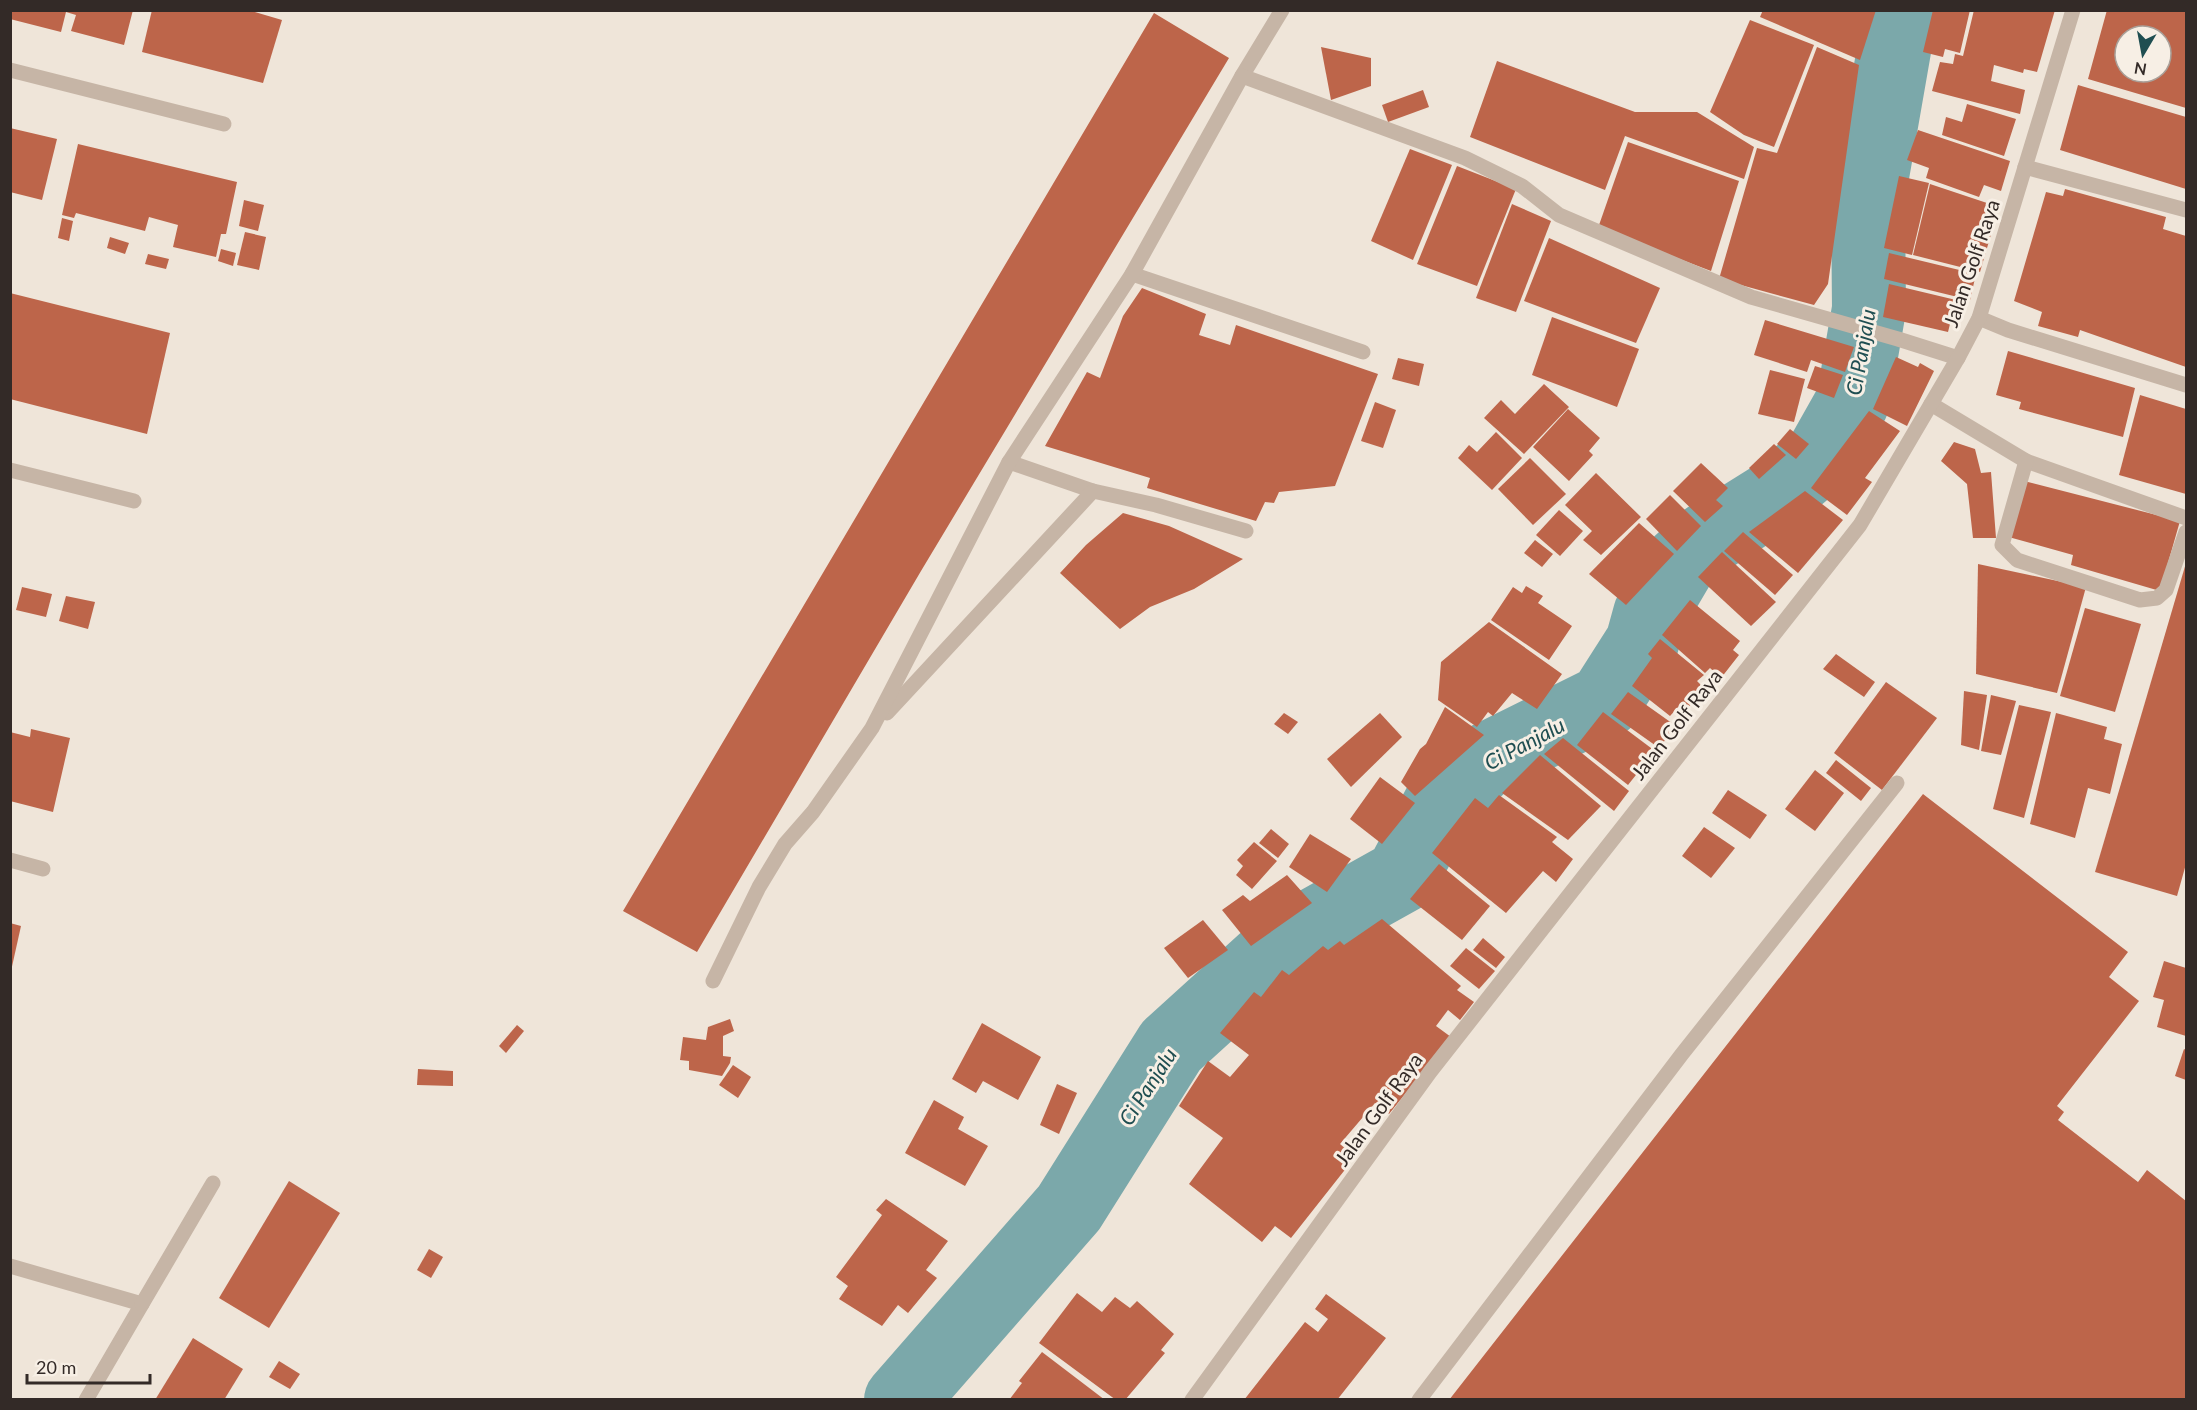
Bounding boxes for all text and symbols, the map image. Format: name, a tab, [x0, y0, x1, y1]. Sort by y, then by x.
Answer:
north arrow	[2113, 24, 2173, 84]
text: N	[2133, 59, 2148, 80]
street label: Jalan Golf Raya	[1938, 196, 2004, 330]
water label: Ci Panjalu	[1840, 307, 1880, 397]
street label: Jalan Golf Raya	[1625, 664, 1727, 784]
water label: Ci Panjalu	[1480, 712, 1568, 774]
water label: Ci Panjalu	[1113, 1043, 1181, 1129]
street label: Jalan Golf Raya	[1329, 1048, 1427, 1170]
scale bar	[27, 1347, 150, 1385]
text: 20 m	[36, 1356, 76, 1378]

